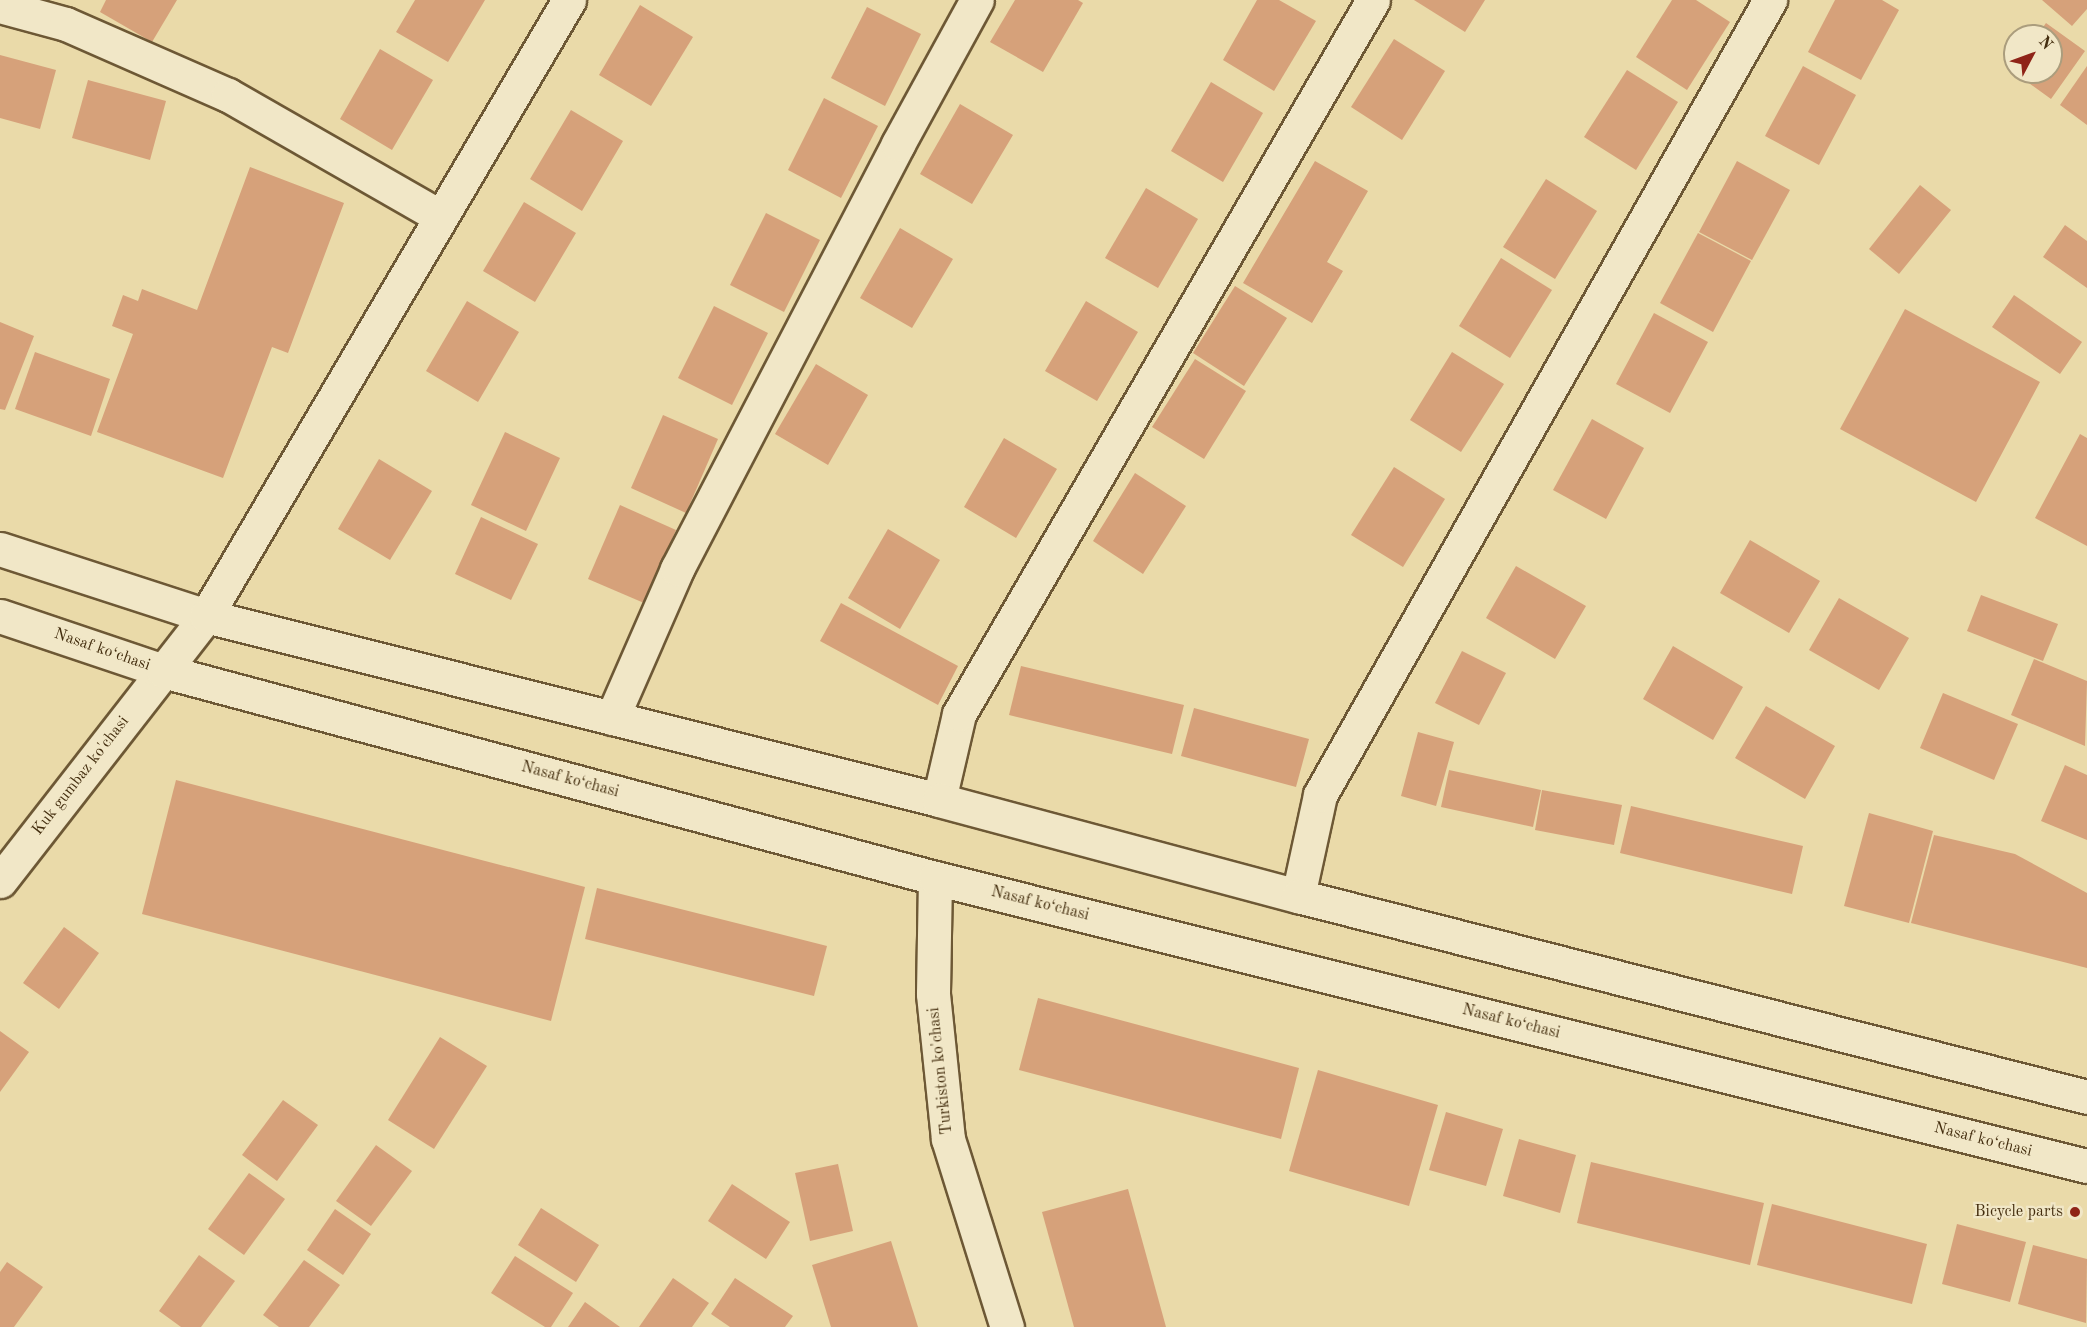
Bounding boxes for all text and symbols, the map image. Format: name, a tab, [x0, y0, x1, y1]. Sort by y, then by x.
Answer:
north arrow	[2003, 24, 2063, 84]
text: N	[2035, 34, 2055, 53]
street label: Nasaf ko‘chasi	[51, 625, 153, 675]
street label: Kuk gumbaz ko'chasi	[29, 713, 133, 839]
street label: Nasaf ko‘chasi	[519, 758, 621, 802]
street label: Nasaf ko‘chasi	[989, 883, 1091, 925]
street label: Nasaf ko‘chasi	[1460, 1001, 1562, 1043]
street label: Turkiston ko'chasi	[925, 1006, 957, 1136]
street label: Nasaf ko‘chasi	[1932, 1119, 2034, 1161]
place label: Bicycle parts	[1975, 1202, 2063, 1222]
marker: Bicycle parts	[2068, 1205, 2082, 1219]

